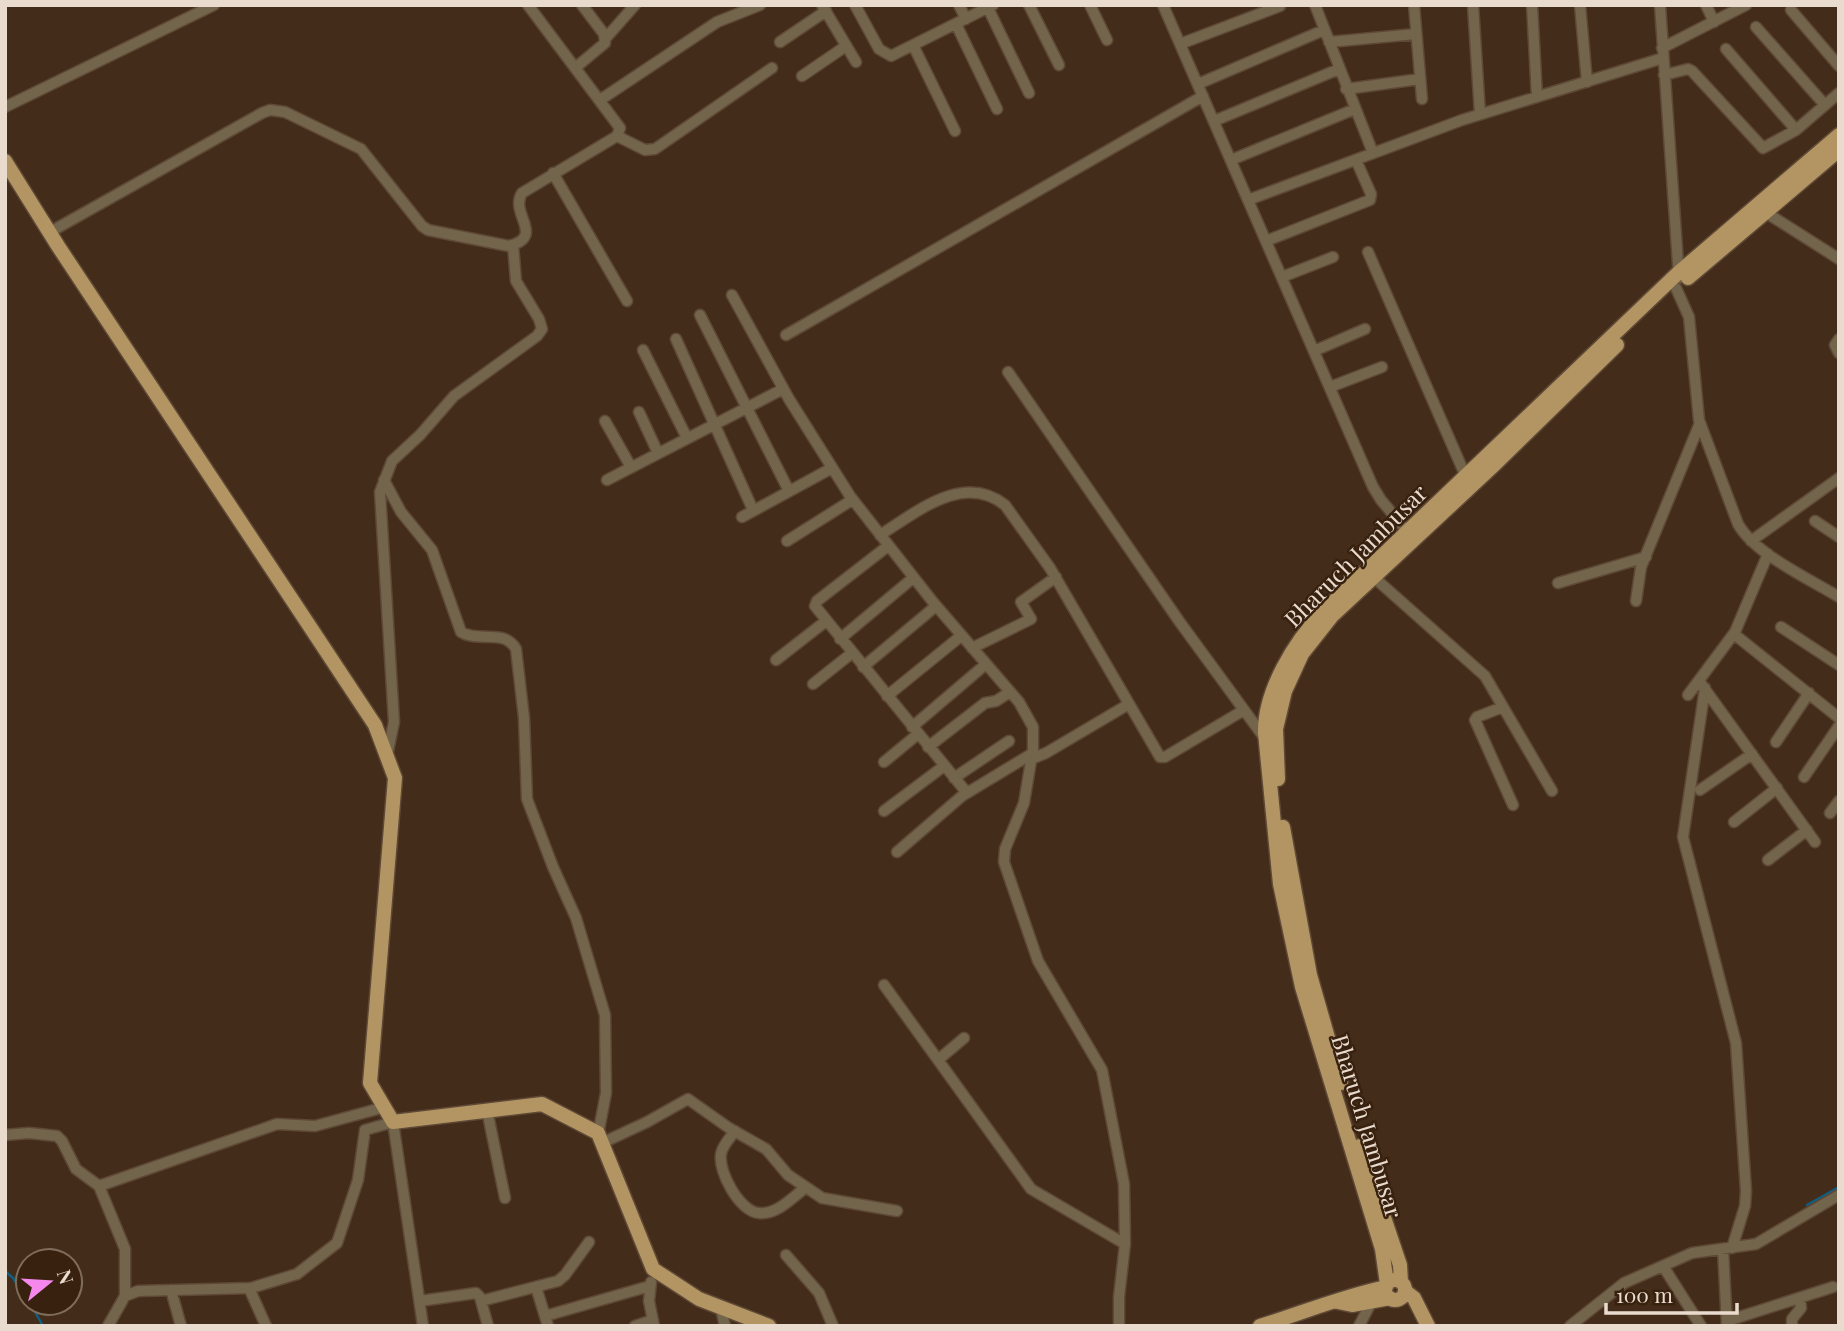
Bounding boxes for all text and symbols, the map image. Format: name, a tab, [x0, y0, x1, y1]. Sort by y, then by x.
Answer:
street label: Bharuch Jambusar	[1277, 477, 1433, 633]
street label: Bharuch Jambusar	[1325, 1030, 1411, 1222]
north arrow	[14, 1247, 84, 1317]
text: N	[52, 1266, 81, 1287]
scale bar	[1606, 1272, 1737, 1316]
text: 100 m	[1616, 1280, 1673, 1308]

